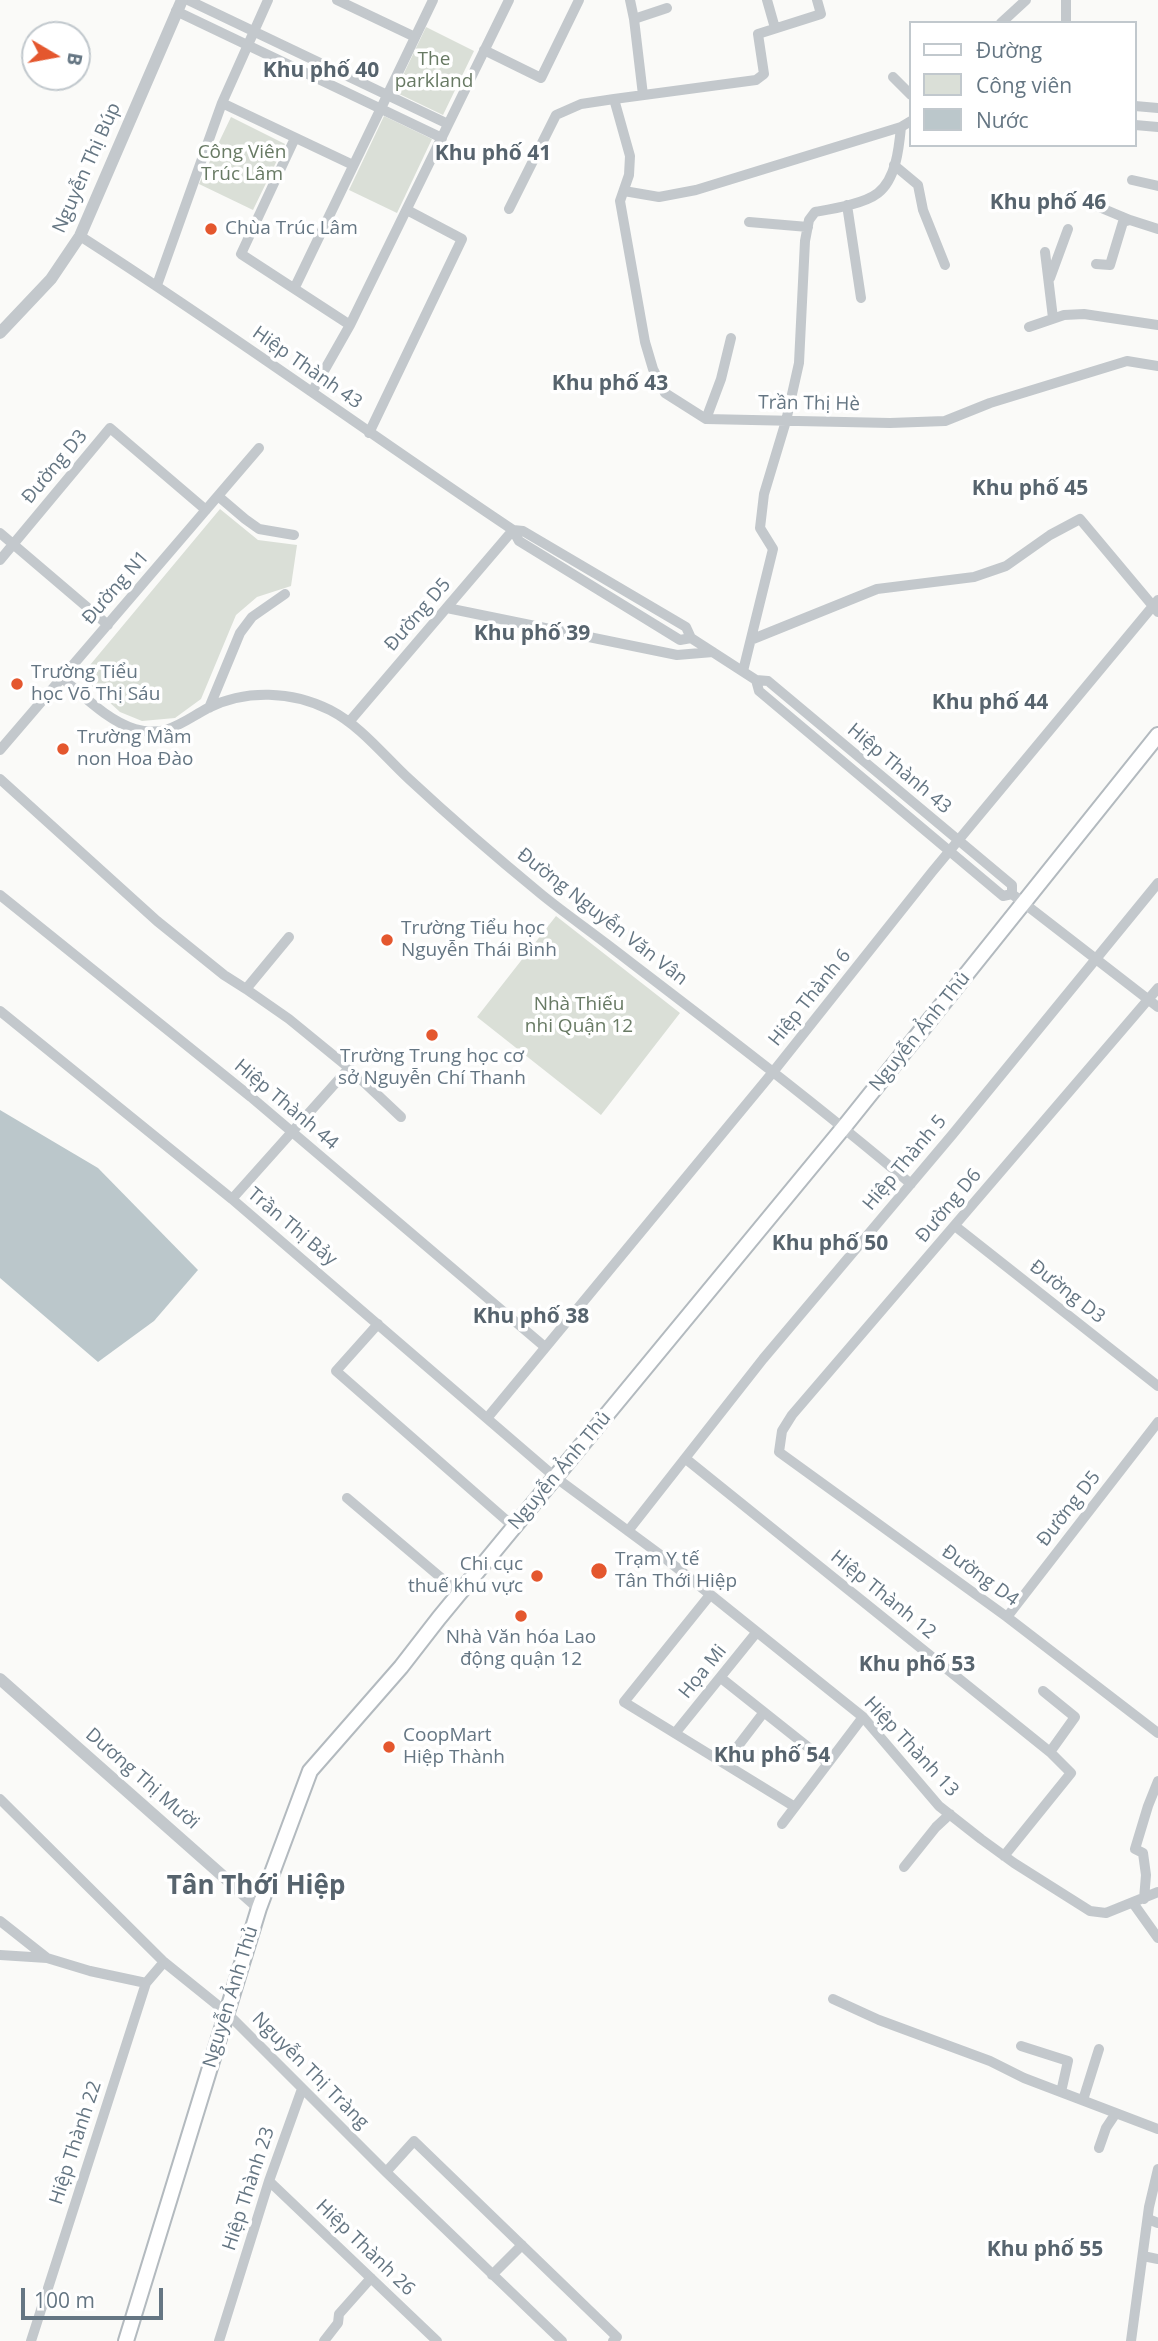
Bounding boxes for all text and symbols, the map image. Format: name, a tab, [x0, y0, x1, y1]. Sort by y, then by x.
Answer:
north arrow	[21, 21, 91, 91]
legend	[909, 21, 1137, 147]
text: Đường	[976, 36, 1042, 64]
park label: The parkland	[395, 49, 473, 93]
text: B	[61, 51, 89, 68]
district label: Khu phố 40	[263, 58, 379, 84]
text: Công viên	[976, 71, 1072, 99]
street label: Nguyễn Thị Búp	[48, 99, 126, 237]
text: Nước	[976, 106, 1029, 134]
district label: Khu phố 41	[435, 141, 551, 167]
park label: Công Viên Trúc Lâm	[198, 142, 286, 186]
district label: Khu phố 46	[990, 190, 1106, 216]
place label: Chùa Trúc Lâm	[225, 218, 358, 240]
marker: Chùa Trúc Lâm	[203, 221, 219, 237]
street label: Hiệp Thành 43	[248, 322, 366, 414]
district label: Khu phố 43	[552, 371, 668, 397]
street label: Trần Thị Hè	[758, 392, 860, 416]
street label: Đường D3	[17, 425, 93, 509]
district label: Khu phố 45	[972, 476, 1088, 502]
street label: Đường N1	[78, 547, 154, 629]
street label: Đường D5	[380, 574, 456, 656]
district label: Khu phố 39	[474, 621, 590, 647]
place label: Trường Tiểu học Võ Thị Sáu	[31, 662, 160, 706]
marker: Trường Tiểu học Võ Thị Sáu	[9, 676, 25, 692]
district label: Khu phố 44	[932, 690, 1048, 716]
street label: Hiệp Thành 43	[842, 719, 956, 819]
place label: Trường Mầm non Hoa Đào	[77, 727, 193, 771]
marker: Trường Mầm non Hoa Đào	[55, 741, 71, 757]
street label: Đường Nguyễn Văn Vân	[512, 843, 692, 991]
place label: Trường Tiểu học Nguyễn Thái Bình	[401, 918, 557, 962]
marker: Trường Tiểu học Nguyễn Thái Bình	[379, 932, 395, 948]
street label: Hiệp Thành 6	[764, 945, 856, 1051]
street label: Nguyễn Ảnh Thủ	[865, 968, 975, 1096]
park label: Nhà Thiếu nhi Quận 12	[525, 994, 633, 1038]
marker: Trường Trung học cơ sở Nguyễn Chí Thanh	[424, 1027, 440, 1043]
place label: Trường Trung học cơ sở Nguyễn Chí Thanh	[338, 1046, 526, 1090]
street label: Hiệp Thành 44	[229, 1055, 343, 1155]
street label: Hiệp Thành 5	[858, 1111, 952, 1215]
street label: Đường D6	[911, 1164, 987, 1248]
street label: Trần Thị Bảy	[243, 1183, 341, 1271]
district label: Khu phố 50	[772, 1231, 888, 1257]
street label: Đường D3	[1025, 1255, 1109, 1329]
district label: Khu phố 38	[473, 1304, 589, 1330]
street label: Nguyễn Ảnh Thủ	[504, 1407, 616, 1535]
street label: Đường D5	[1032, 1467, 1106, 1551]
street label: Đường D4	[937, 1540, 1023, 1612]
street label: Hiệp Thành 12	[826, 1546, 940, 1644]
place label: Trạm Y tế Tân Thới Hiệp	[615, 1549, 737, 1593]
place label: Chi cục thuế khu vực	[408, 1554, 523, 1598]
marker: Trạm Y tế Tân Thới Hiệp	[589, 1561, 609, 1581]
marker: Chi cục thuế khu vực	[529, 1568, 545, 1584]
marker: Nhà Văn hóa Lao động quận 12	[513, 1608, 529, 1624]
place label: Nhà Văn hóa Lao động quận 12	[446, 1627, 596, 1671]
street label: Họa Mi	[674, 1640, 732, 1704]
district label: Khu phố 53	[859, 1652, 975, 1678]
street label: Hiệp Thành 13	[859, 1692, 963, 1802]
street label: Dương Thị Mười	[81, 1724, 203, 1834]
place label: CoopMart Hiệp Thành	[403, 1725, 505, 1769]
marker: CoopMart Hiệp Thành	[381, 1739, 397, 1755]
district label: Khu phố 54	[714, 1743, 830, 1769]
district label: Tân Thới Hiệp	[167, 1871, 345, 1903]
street label: Nguyễn Ảnh Thủ	[199, 1923, 263, 2071]
street label: Nguyễn Thị Tràng	[247, 2008, 373, 2134]
street label: Hiệp Thành 22	[45, 2078, 107, 2208]
street label: Hiệp Thành 23	[218, 2124, 280, 2254]
street label: Hiệp Thành 26	[311, 2195, 419, 2301]
district label: Khu phố 55	[987, 2237, 1103, 2263]
scale bar	[24, 2274, 166, 2318]
text: 100 m	[34, 2286, 95, 2314]

